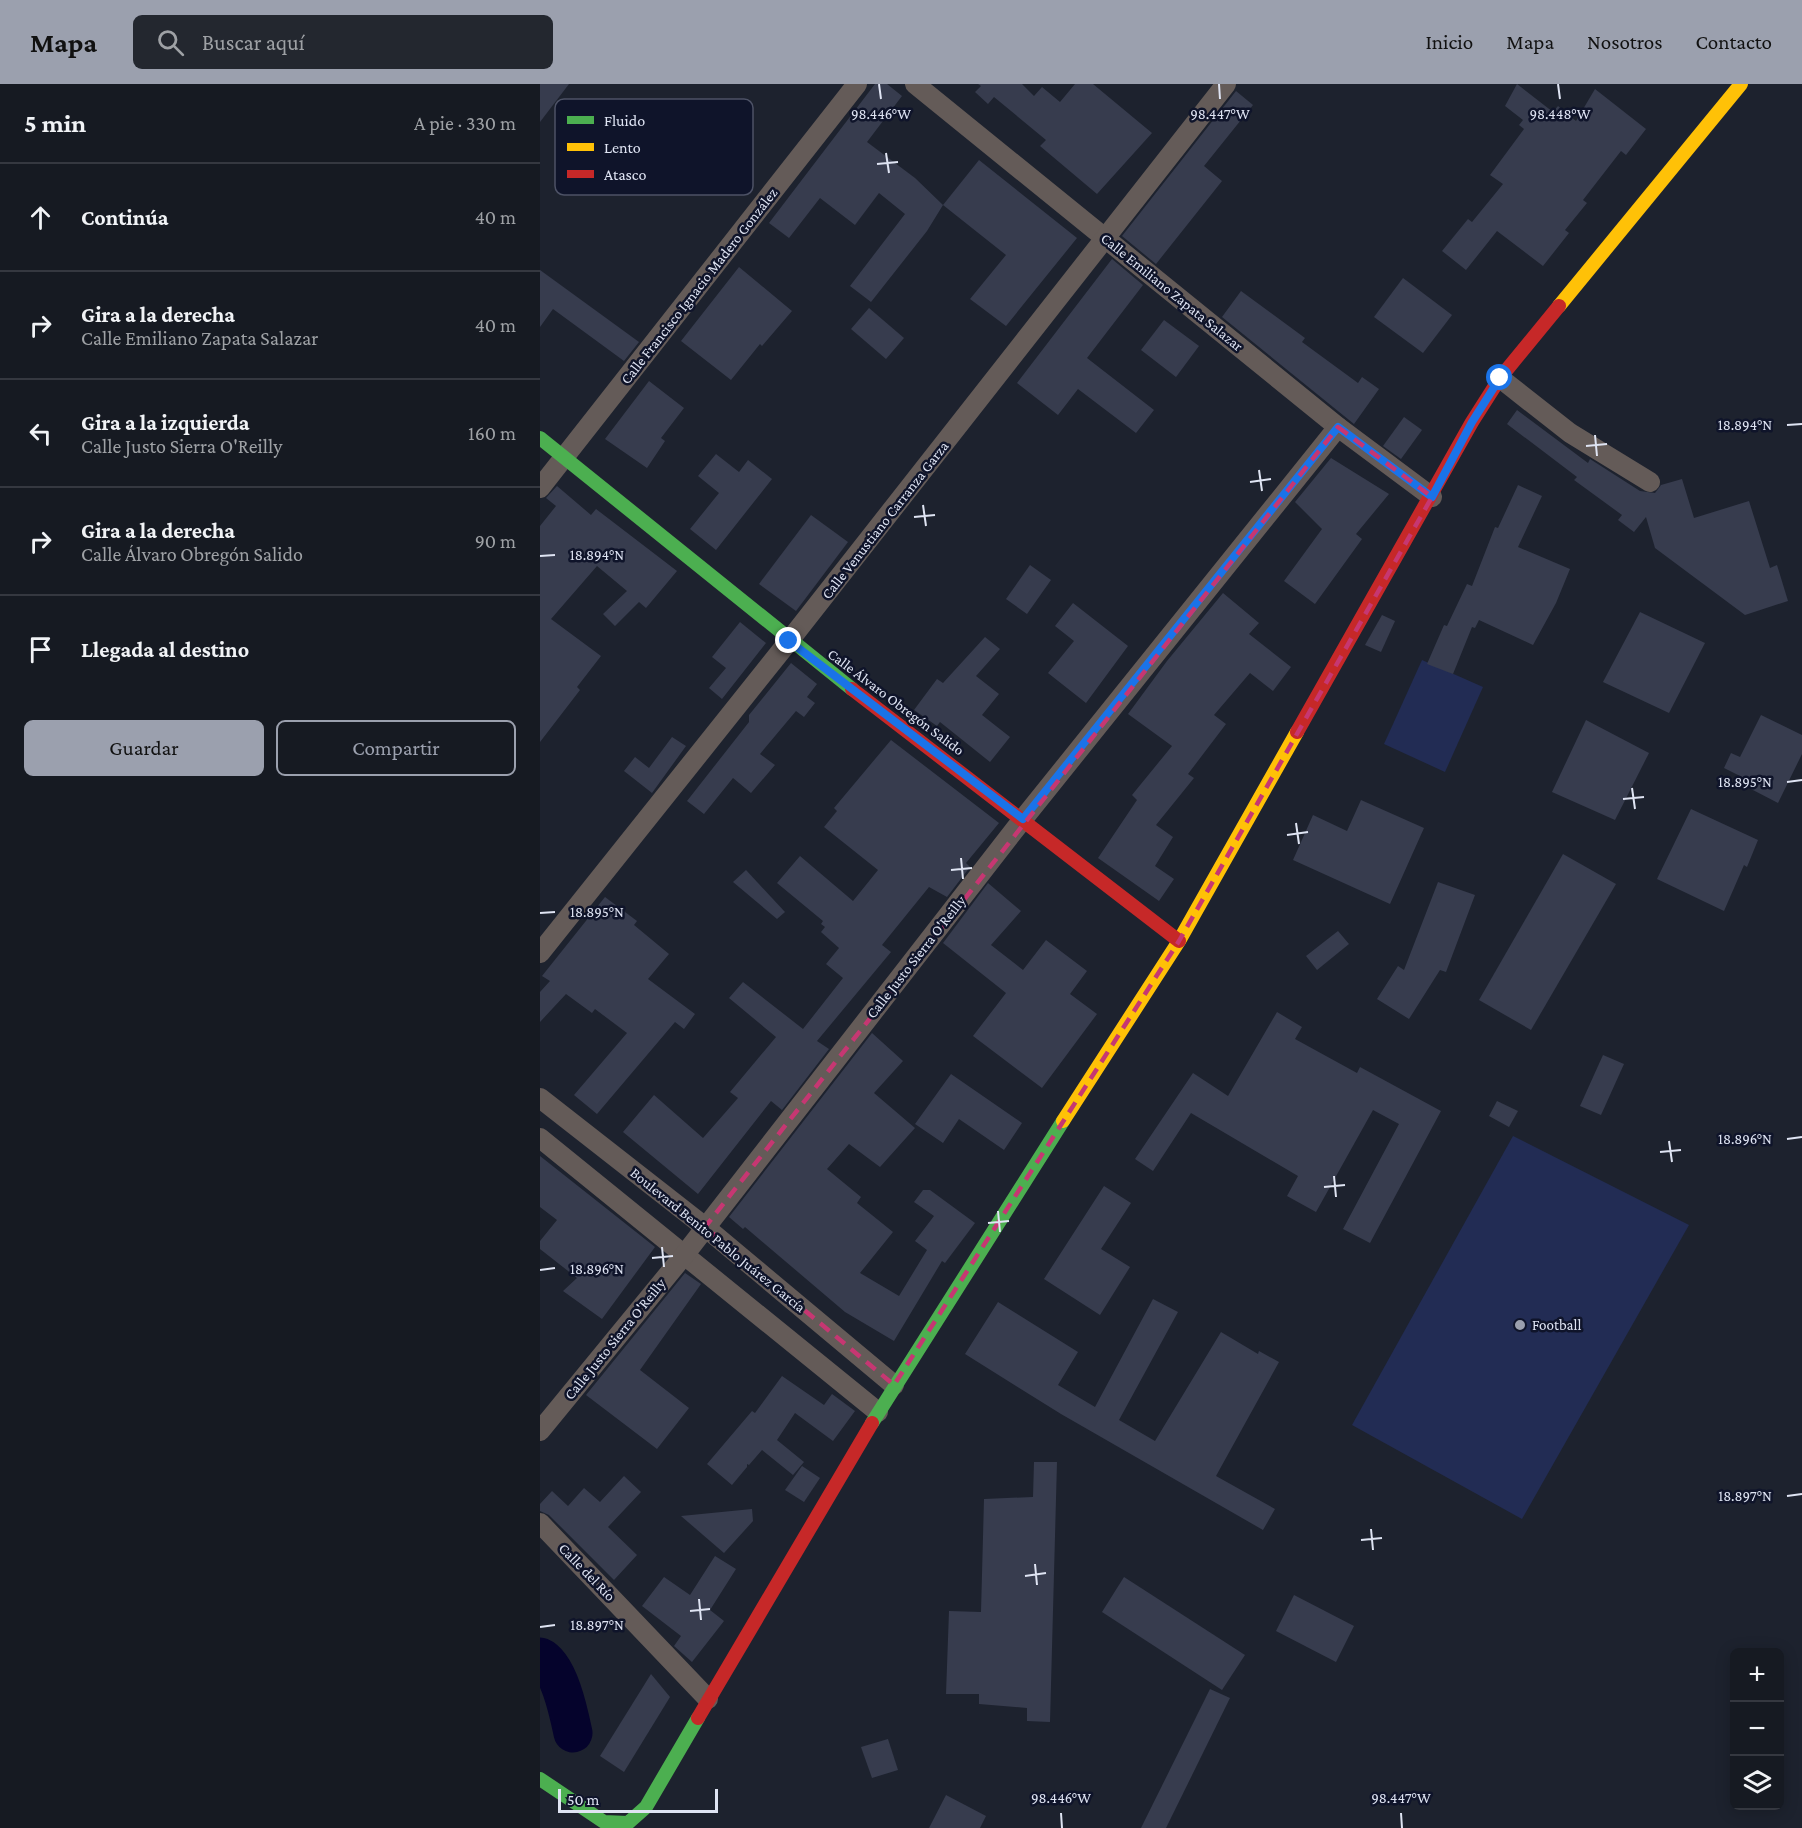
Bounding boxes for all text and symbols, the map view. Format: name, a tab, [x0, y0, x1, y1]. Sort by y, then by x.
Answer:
search box	[133, 15, 553, 69]
icon: search	[154, 26, 187, 59]
text: Mapa	[30, 27, 97, 58]
text: Buscar aquí	[202, 30, 305, 55]
text: Inicio	[1425, 30, 1473, 54]
text: Mapa	[1506, 30, 1554, 54]
text: Nosotros	[1587, 30, 1663, 54]
text: Contacto	[1696, 30, 1772, 54]
legend	[555, 99, 753, 195]
text: 98.446°W	[851, 106, 911, 122]
text: 98.447°W	[1190, 106, 1250, 122]
text: 98.448°W	[1529, 106, 1591, 122]
text: 5 min	[24, 109, 86, 138]
text: A pie · 330 m	[414, 112, 516, 134]
text: Fluido	[604, 112, 645, 129]
text: Lento	[604, 139, 641, 156]
text: Atasco	[604, 166, 646, 183]
street label: Calle Francisco Ignacio Madero González	[617, 185, 781, 388]
icon: ahead	[24, 201, 57, 234]
text: Continúa	[81, 205, 168, 230]
text: 40 m	[475, 206, 516, 228]
street label: Calle Emiliano Zapata Salazar	[1097, 230, 1247, 355]
text: Gira a la derecha	[81, 302, 235, 327]
icon: right	[24, 309, 57, 342]
text: 40 m	[475, 314, 516, 336]
text: Calle Emiliano Zapata Salazar	[81, 327, 318, 349]
route start	[1486, 364, 1512, 390]
text: Gira a la izquierda	[81, 410, 250, 435]
icon: left	[24, 417, 57, 450]
text: 18.894°N	[1718, 417, 1772, 433]
text: 160 m	[468, 422, 516, 444]
text: Calle Justo Sierra O'Reilly	[81, 435, 282, 457]
street label: Calle Venustiano Carranza Garza	[818, 438, 952, 602]
text: Gira a la derecha	[81, 518, 235, 543]
icon: right	[24, 525, 57, 558]
text: 90 m	[475, 530, 516, 552]
text: Calle Álvaro Obregón Salido	[81, 543, 303, 565]
text: 18.894°N	[570, 547, 624, 563]
route end	[775, 627, 801, 653]
icon: arrive	[24, 633, 57, 666]
text: Llegada al destino	[81, 637, 249, 662]
street label: Calle Álvaro Obregón Salido	[824, 646, 967, 759]
button: Guardar	[24, 720, 264, 776]
button: Compartir	[276, 720, 516, 776]
text: 18.895°N	[1718, 774, 1772, 790]
street label: Calle Justo Sierra O'Reilly	[863, 892, 970, 1022]
text: 18.895°N	[570, 904, 624, 920]
text: 18.896°N	[1718, 1131, 1772, 1147]
street label: Boulevard Benito Pablo Juárez García	[627, 1164, 809, 1316]
text: 18.896°N	[570, 1261, 624, 1277]
street label: Calle Justo Sierra O'Reilly	[561, 1275, 670, 1403]
place label: Football	[1532, 1317, 1581, 1333]
marker: Football	[1513, 1318, 1527, 1332]
text: 18.897°N	[1718, 1488, 1772, 1504]
street label: Calle del Río	[556, 1540, 618, 1604]
text: 18.897°N	[570, 1617, 624, 1633]
map controls	[1730, 1648, 1784, 1810]
button: +	[1730, 1648, 1784, 1702]
button: −	[1730, 1702, 1784, 1756]
button: layers	[1730, 1756, 1784, 1810]
scale bar	[558, 1786, 718, 1814]
text: 98.446°W	[1031, 1790, 1091, 1806]
text: 98.447°W	[1371, 1790, 1431, 1806]
text: 50 m	[567, 1791, 599, 1808]

